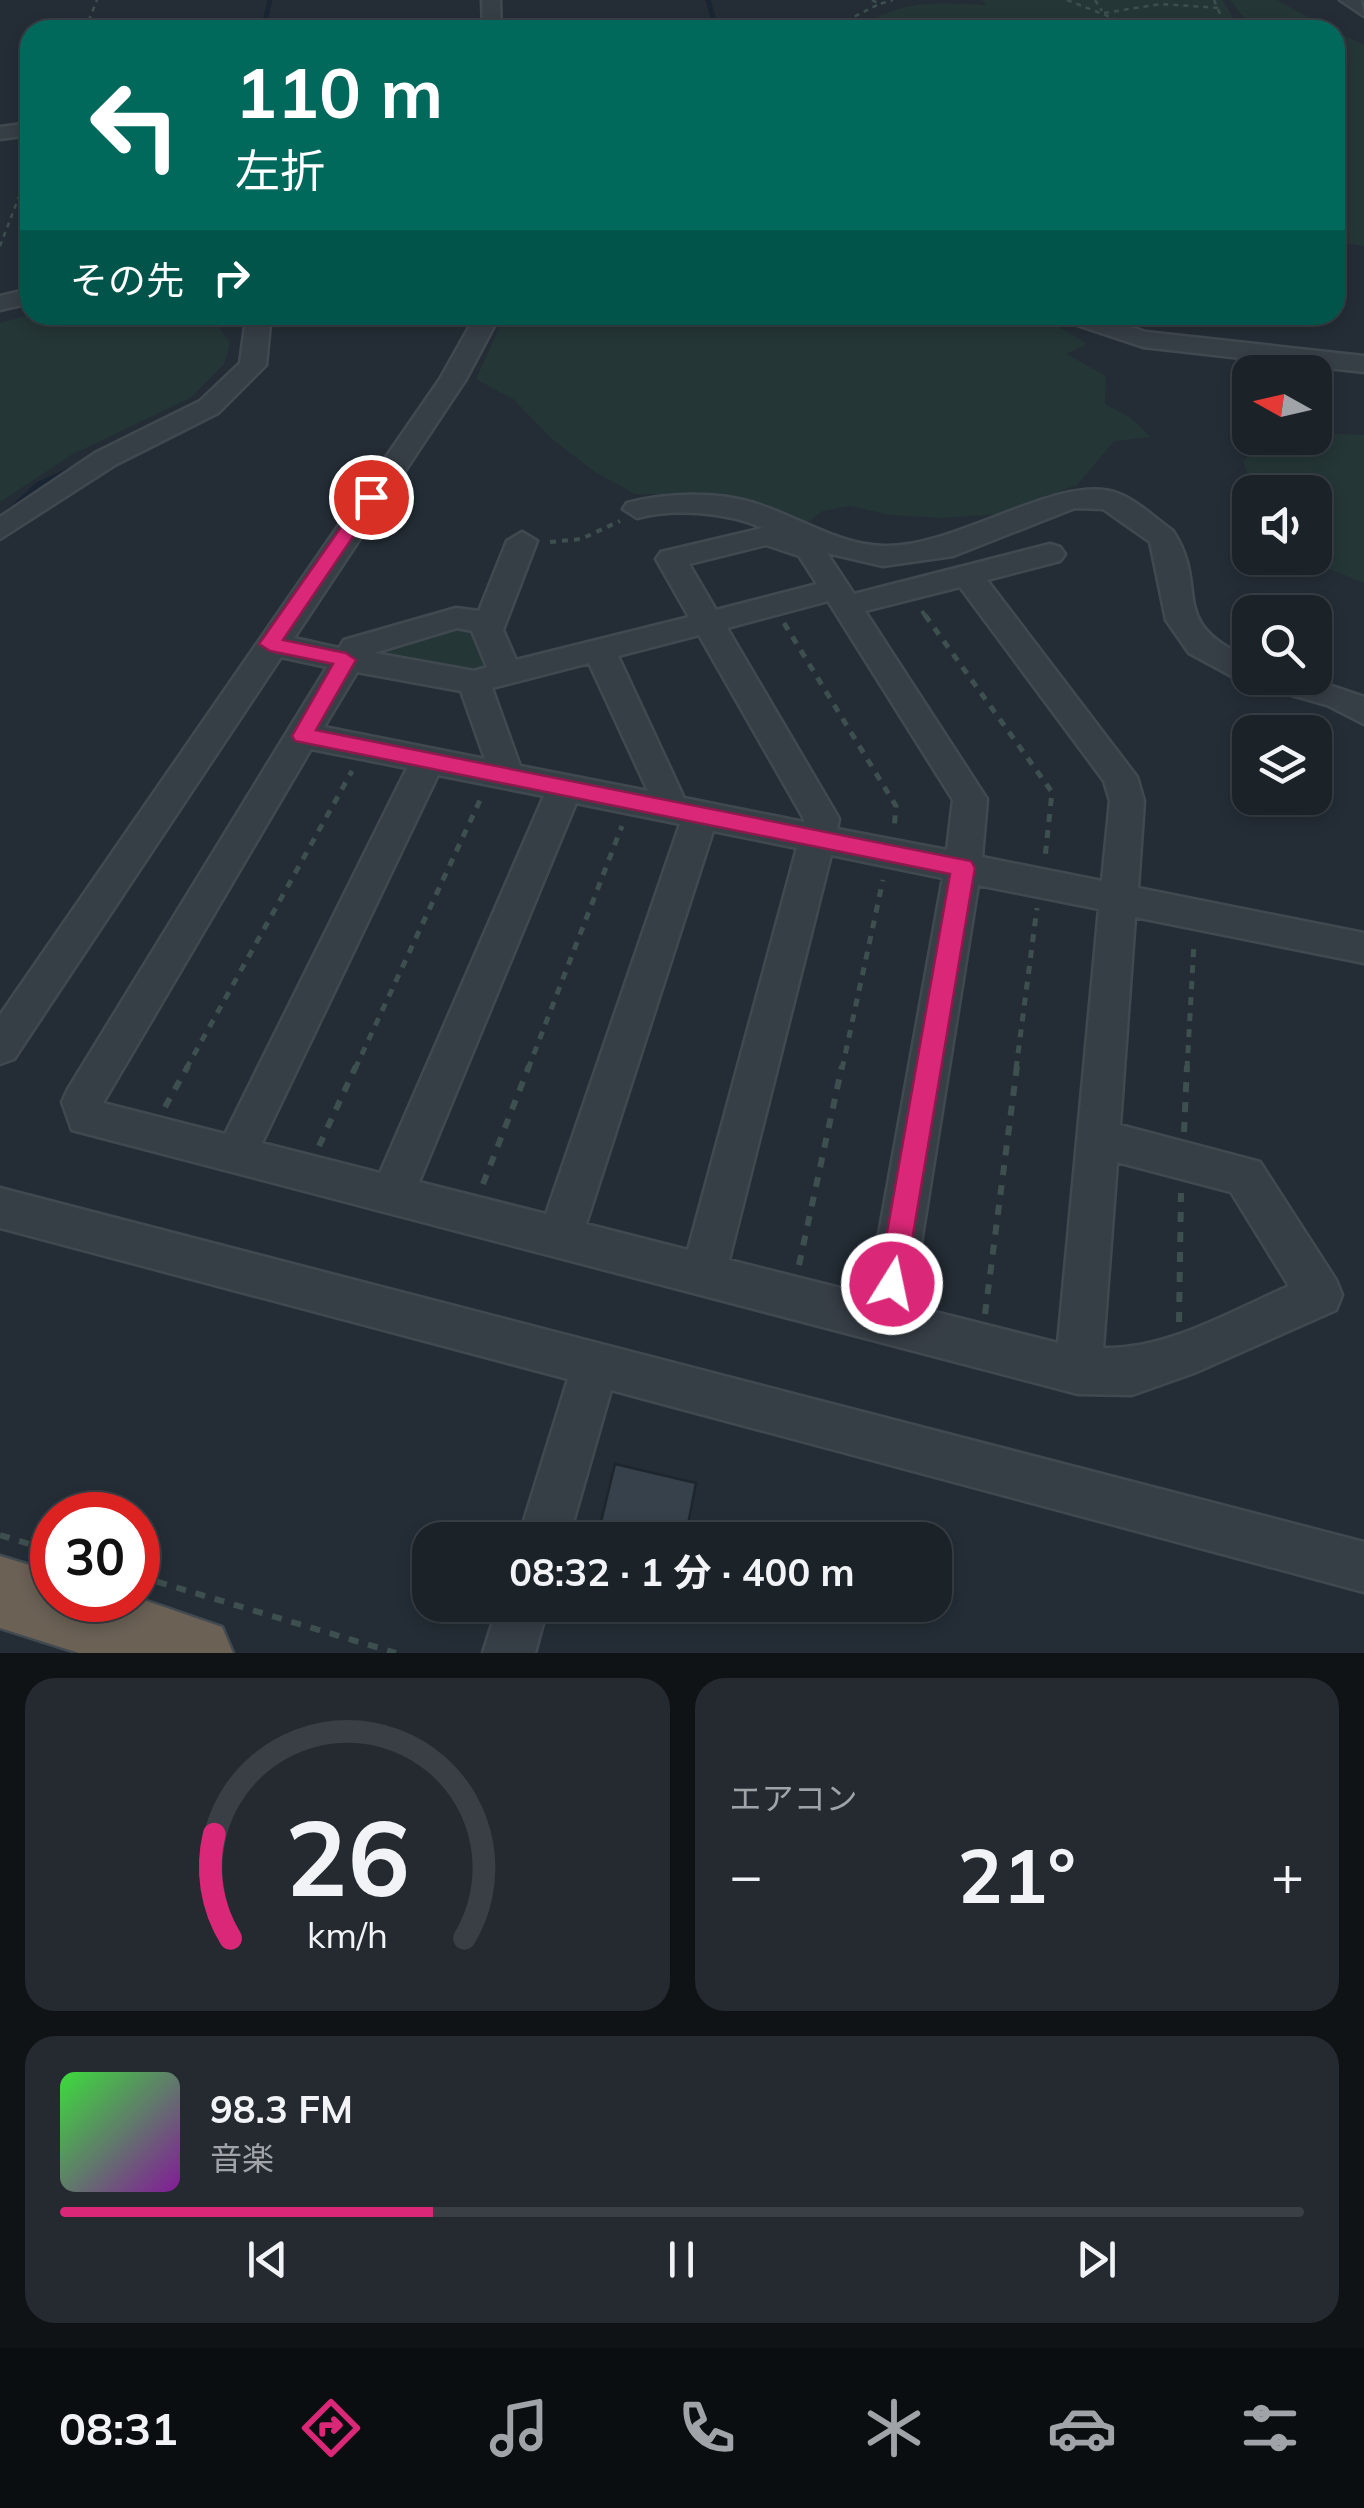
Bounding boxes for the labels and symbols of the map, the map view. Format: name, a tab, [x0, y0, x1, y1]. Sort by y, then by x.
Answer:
north arrow	[1232, 355, 1332, 455]
pin	[329, 455, 414, 540]
position arrow	[840, 1232, 944, 1336]
speed limit sign: 30	[30, 1492, 160, 1622]

